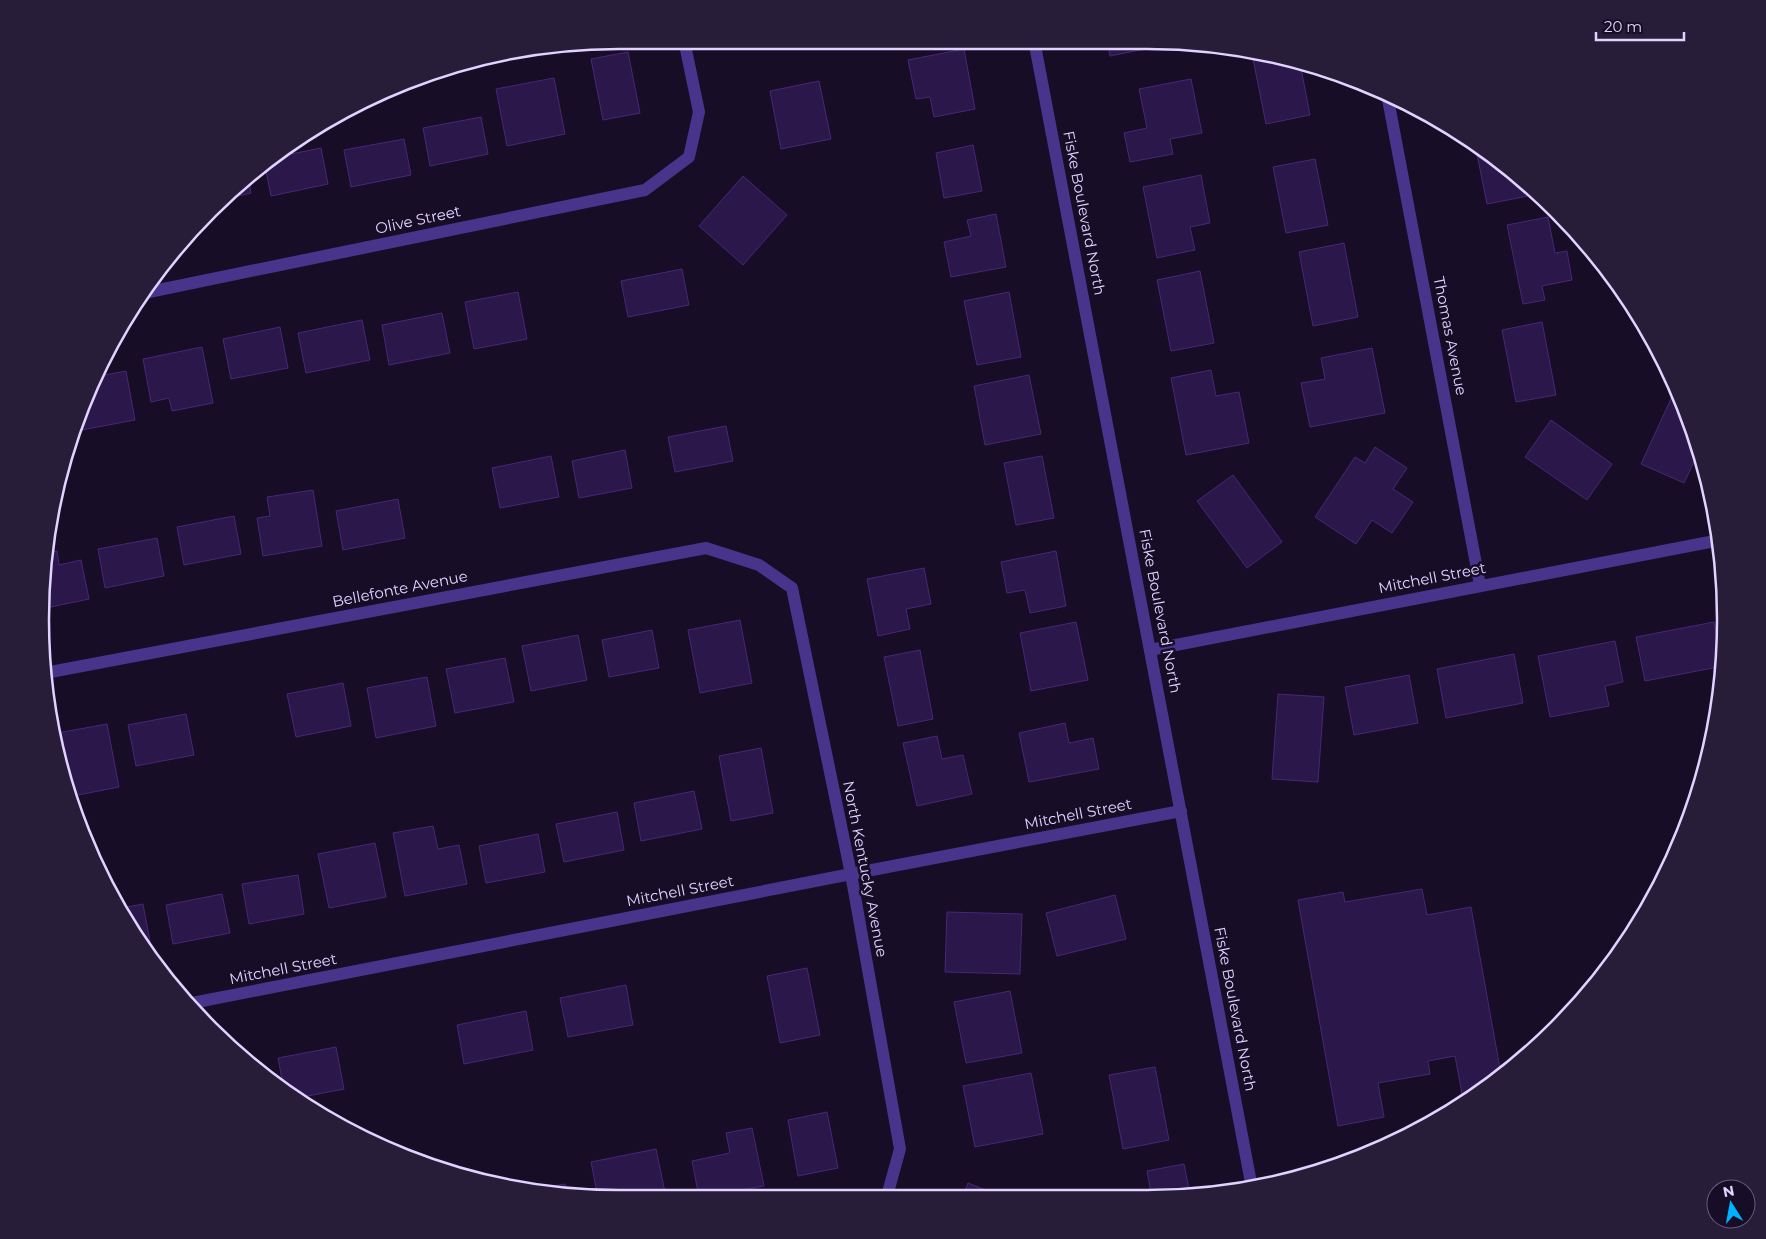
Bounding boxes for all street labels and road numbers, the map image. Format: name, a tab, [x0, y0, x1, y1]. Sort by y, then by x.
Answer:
street label: Fiske Boulevard North	[1059, 129, 1110, 297]
street label: Olive Street	[373, 201, 462, 238]
street label: Thomas Avenue	[1430, 275, 1471, 397]
street label: Fiske Boulevard North	[1135, 527, 1186, 695]
street label: Mitchell Street	[1377, 558, 1487, 597]
street label: Bellefonte Avenue	[331, 566, 469, 611]
street label: North Kentucky Avenue	[839, 779, 892, 959]
street label: Mitchell Street	[1023, 794, 1133, 833]
street label: Mitchell Street	[625, 871, 735, 910]
street label: Fiske Boulevard North	[1210, 925, 1261, 1093]
street label: Mitchell Street	[228, 949, 338, 988]

